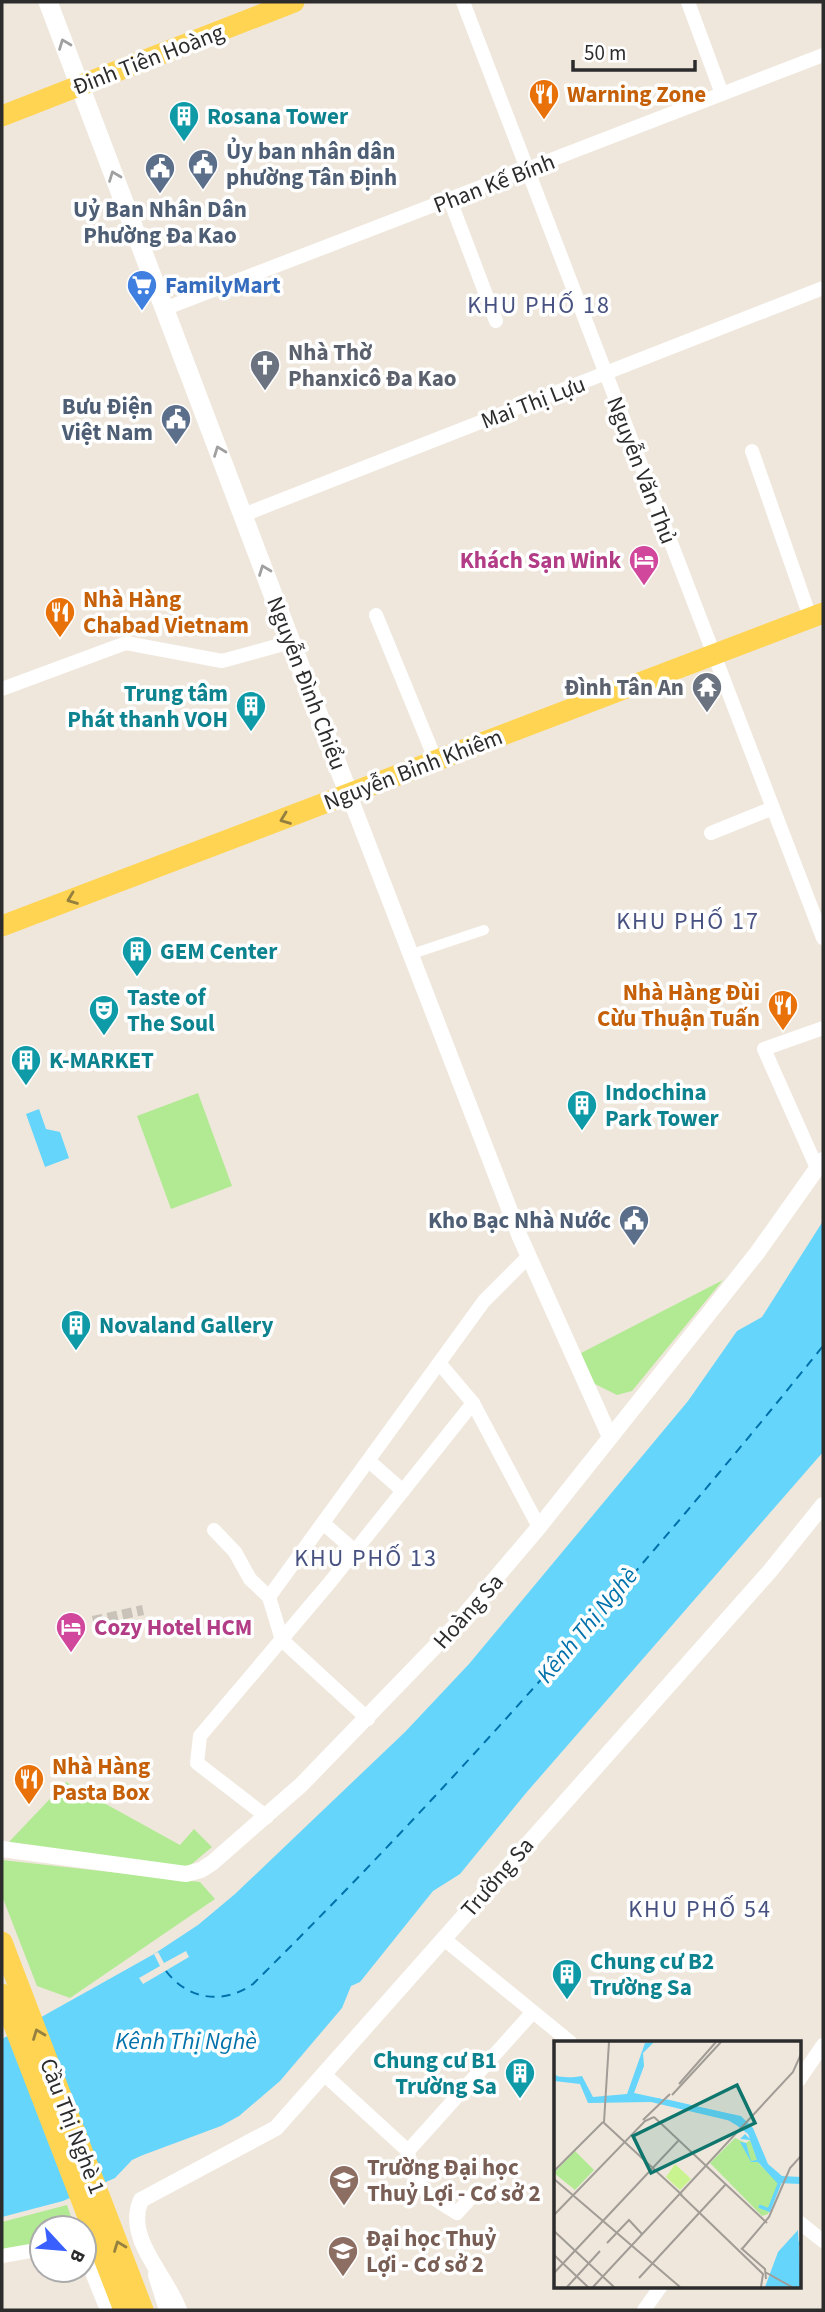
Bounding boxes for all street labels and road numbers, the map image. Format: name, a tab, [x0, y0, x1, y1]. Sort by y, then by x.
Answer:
street label: Đinh Tiên Hoàng	[68, 15, 229, 103]
street label: Phan Kế Bính	[429, 145, 560, 222]
street label: Mai Thị Lựu	[476, 367, 590, 438]
street label: Nguyễn Văn Thủ	[598, 392, 685, 549]
street label: Nguyễn Đình Chiểu	[258, 592, 355, 775]
street label: Nguyễn Bỉnh Khiêm	[319, 720, 507, 819]
street label: Hoàng Sa	[426, 1566, 511, 1656]
street label: Trường Sa	[453, 1830, 542, 1925]
street label: Cầu Thị Nghè 1	[31, 2053, 114, 2199]

